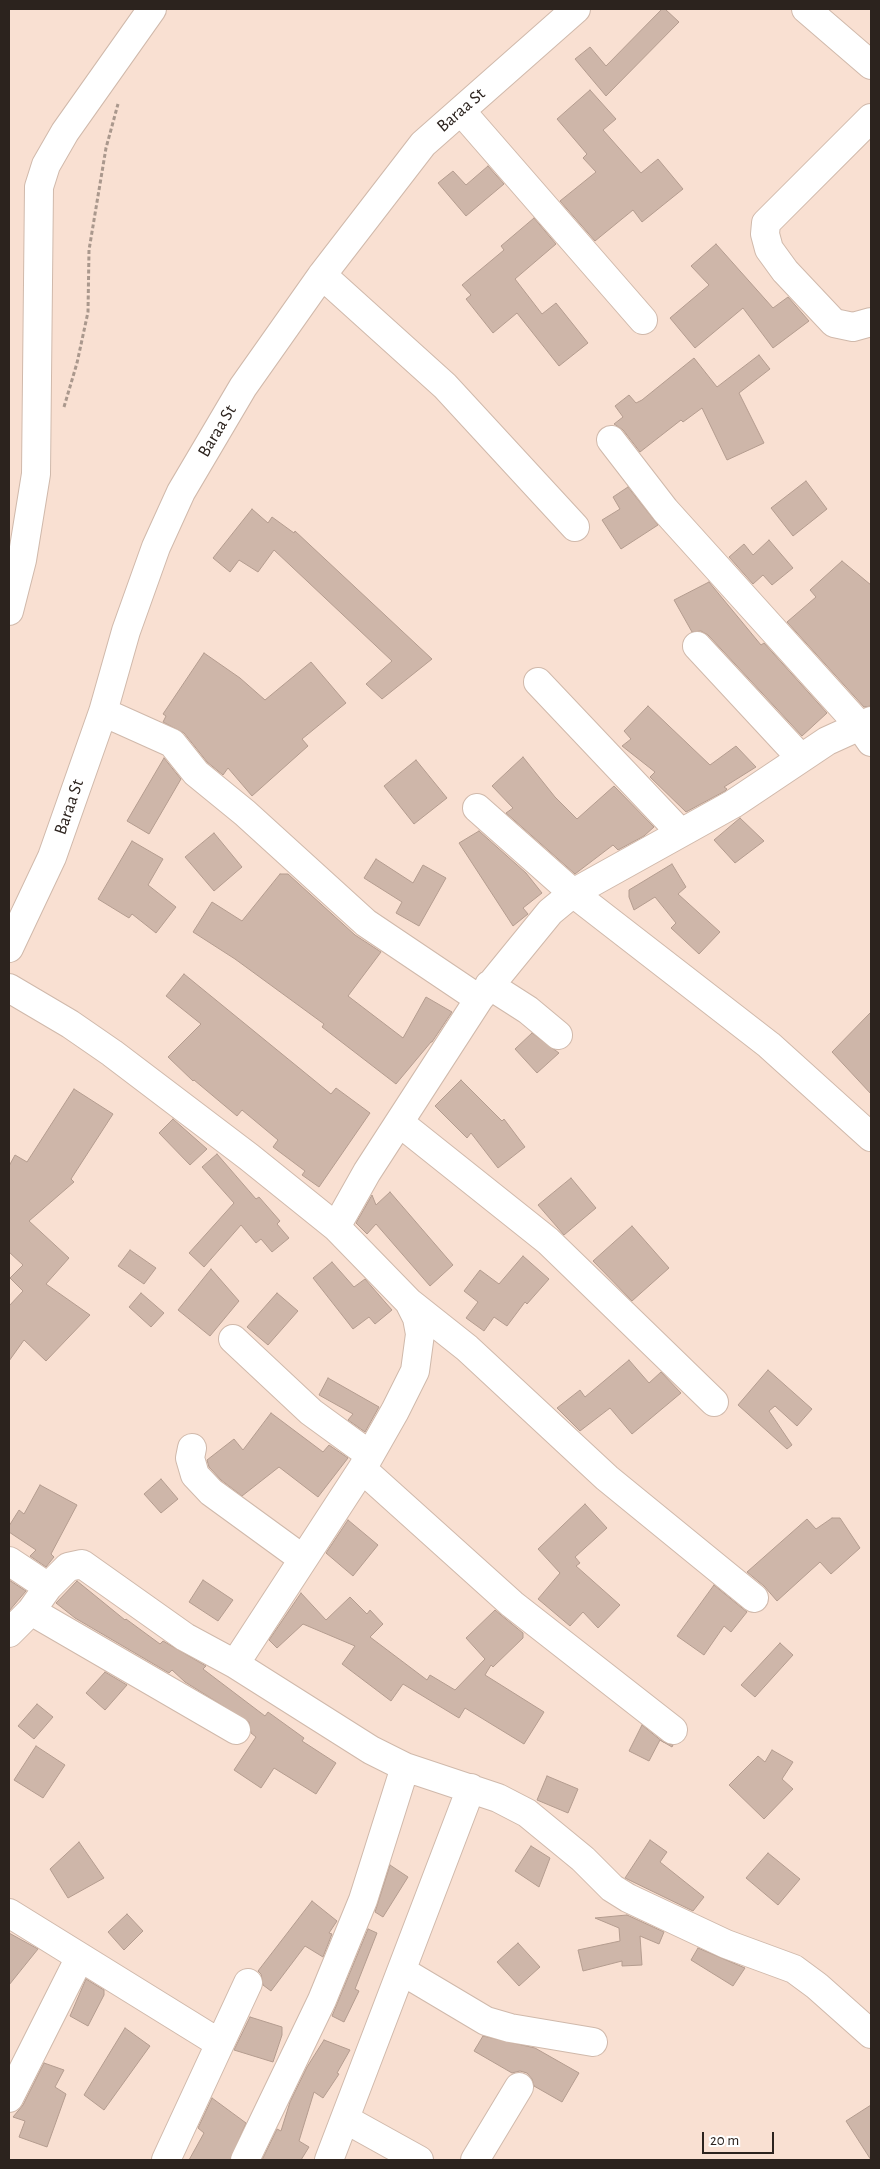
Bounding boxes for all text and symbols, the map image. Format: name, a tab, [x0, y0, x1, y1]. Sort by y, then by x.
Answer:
street label: Baraa St	[432, 83, 490, 137]
street label: Baraa St	[193, 401, 241, 461]
street label: Baraa St	[49, 776, 89, 838]
scale bar	[705, 2122, 778, 2154]
text: 20 m	[710, 2133, 739, 2148]

